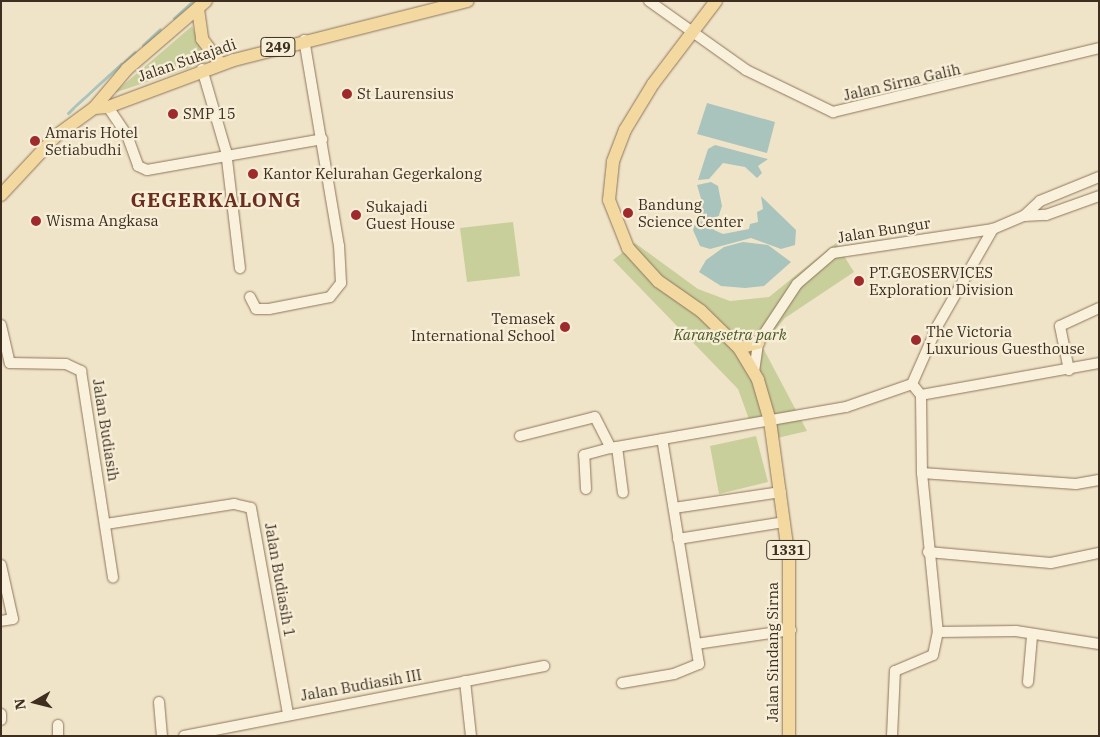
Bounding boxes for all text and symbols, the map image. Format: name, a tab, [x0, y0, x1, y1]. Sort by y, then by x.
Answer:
street label: Jalan Sukajadi	[136, 35, 238, 85]
road number: 249	[259, 36, 297, 58]
street label: Jalan Sirna Galih	[842, 60, 962, 104]
place label: St Laurensius	[357, 85, 454, 103]
marker: St Laurensius	[341, 88, 353, 100]
place label: SMP 15	[183, 105, 236, 123]
marker: SMP 15	[167, 108, 179, 120]
place label: Amaris Hotel Setiabudhi	[45, 123, 138, 158]
marker: Amaris Hotel Setiabudhi	[29, 135, 41, 147]
place label: Kantor Kelurahan Gegerkalong	[263, 165, 482, 183]
marker: Kantor Kelurahan Gegerkalong	[247, 168, 259, 180]
district label: GEGERKALONG	[129, 187, 303, 211]
place label: Bandung Science Center	[638, 195, 743, 230]
place label: Sukajadi Guest House	[366, 197, 455, 232]
marker: Bandung Science Center	[622, 207, 634, 219]
marker: Sukajadi Guest House	[350, 209, 362, 221]
place label: Wisma Angkasa	[46, 212, 159, 230]
street label: Jalan Bungur	[836, 214, 932, 246]
marker: Wisma Angkasa	[30, 215, 42, 227]
place label: PT.GEOSERVICES Exploration Division	[869, 263, 1014, 298]
marker: PT.GEOSERVICES Exploration Division	[853, 275, 865, 287]
place label: Temasek International School	[411, 309, 555, 344]
marker: Temasek International School	[559, 321, 571, 333]
place label: The Victoria Luxurious Guesthouse	[926, 322, 1085, 357]
park label: Karangsetra park	[673, 326, 787, 344]
marker: The Victoria Luxurious Guesthouse	[910, 334, 922, 346]
street label: Jalan Budiasih	[89, 378, 123, 482]
street label: Jalan Budiasih 1	[261, 521, 299, 639]
road number: 1331	[766, 538, 810, 562]
street label: Jalan Sindang Sirna	[764, 582, 782, 722]
street label: Jalan Budiasih III	[299, 666, 423, 704]
north arrow	[10, 677, 60, 727]
text: N	[10, 697, 30, 711]

